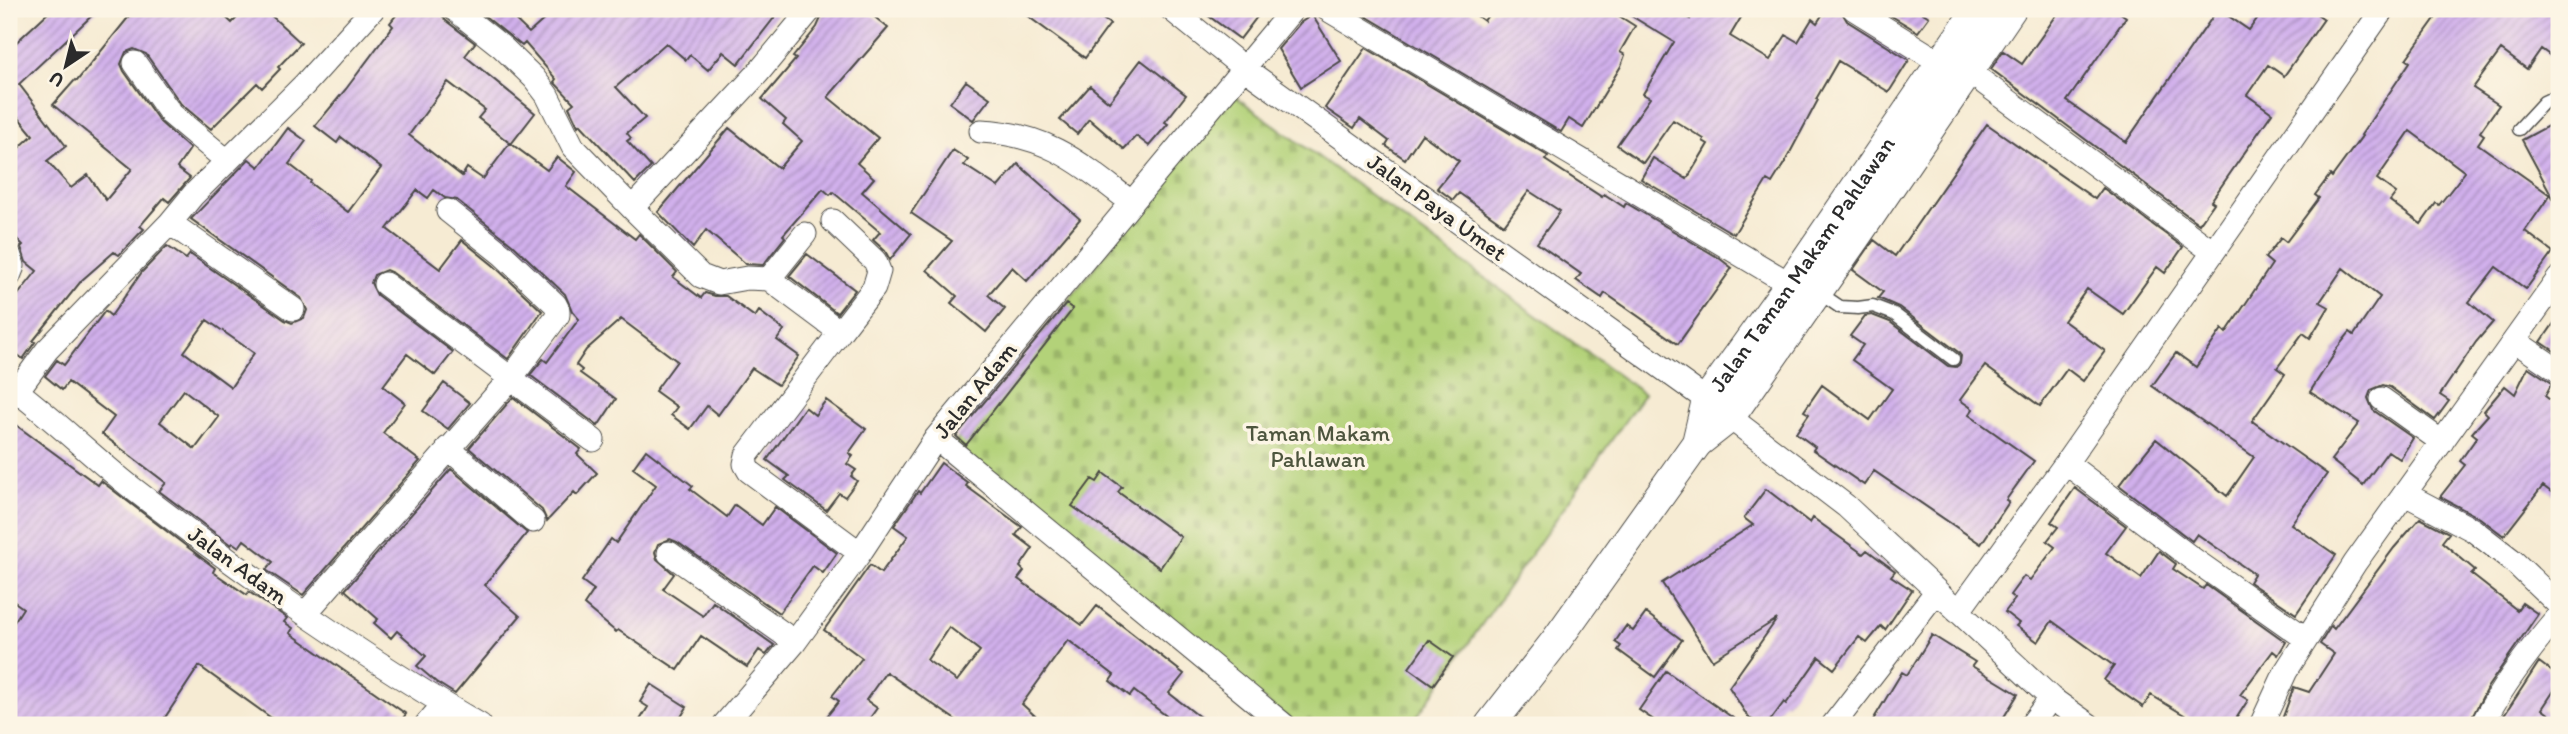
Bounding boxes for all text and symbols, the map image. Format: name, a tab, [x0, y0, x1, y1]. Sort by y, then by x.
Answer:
north arrow	[32, 32, 102, 102]
text: U	[45, 66, 68, 93]
street label: Jalan Taman Makam Pahlawan	[1703, 131, 1901, 397]
street label: Jalan Paya Umet	[1362, 147, 1512, 267]
street label: Jalan Adam	[927, 336, 1023, 444]
park label: Taman Makam Pahlawan	[1246, 419, 1390, 473]
street label: Jalan Adam	[183, 519, 293, 611]

